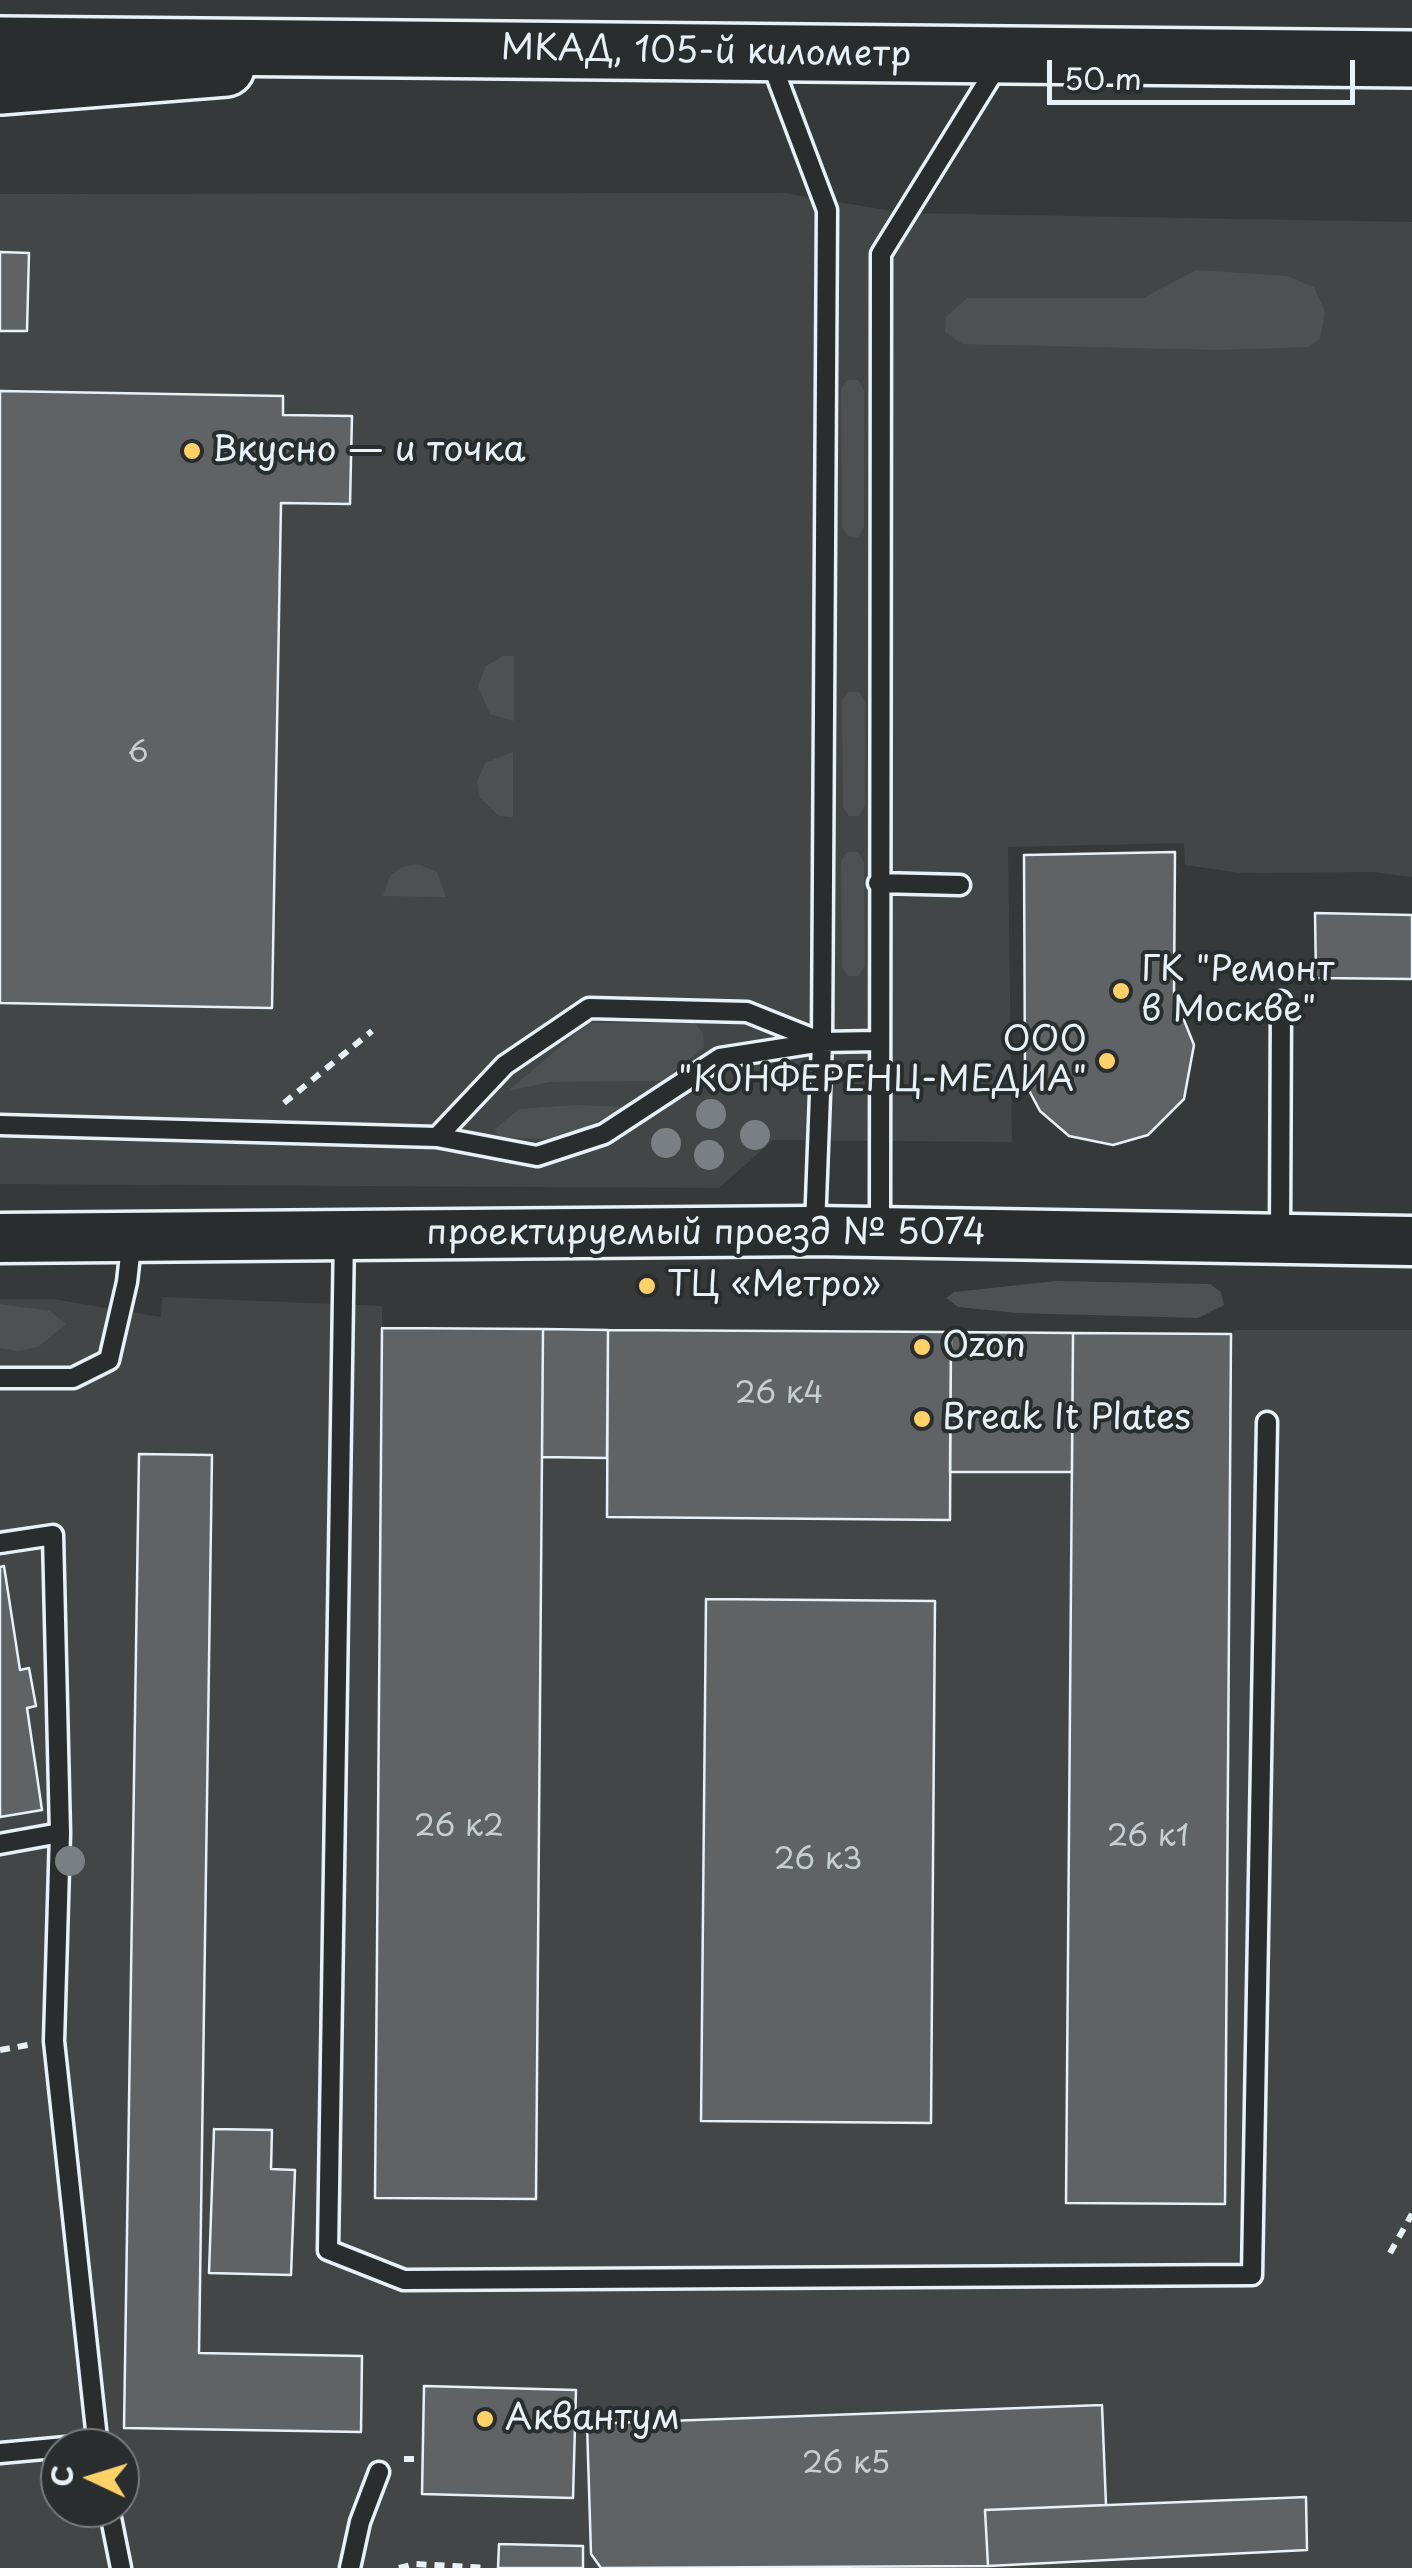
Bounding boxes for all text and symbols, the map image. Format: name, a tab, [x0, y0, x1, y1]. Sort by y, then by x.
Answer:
street label: МКАД, 105-й километр	[501, 28, 911, 78]
scale bar	[1052, 40, 1360, 102]
text: 50 m	[1064, 55, 1142, 100]
place label: Вкусно — и точка	[212, 430, 525, 472]
marker: Вкусно — и точка	[181, 440, 203, 462]
house number: 6	[127, 736, 149, 772]
place label: ГК "Ремонт в Москве"	[1141, 950, 1334, 1032]
marker: ГК "Ремонт в Москве"	[1110, 980, 1132, 1002]
place label: ООО "КОНФЕРЕНЦ-МЕДИА"	[678, 1020, 1087, 1102]
marker: ООО "КОНФЕРЕНЦ-МЕДИА"	[1096, 1050, 1118, 1072]
street label: проектируемый проезд № 5074	[426, 1213, 986, 1255]
place label: ТЦ «Метро»	[667, 1265, 881, 1307]
marker: ТЦ «Метро»	[636, 1275, 658, 1297]
place label: Ozon	[942, 1326, 1026, 1368]
marker: Ozon	[911, 1336, 933, 1358]
house number: 26 к4	[735, 1377, 823, 1413]
place label: Break It Plates	[942, 1398, 1191, 1440]
marker: Break It Plates	[911, 1408, 933, 1430]
house number: 26 к2	[414, 1810, 504, 1846]
house number: 26 к1	[1107, 1820, 1189, 1856]
house number: 26 к3	[774, 1843, 862, 1879]
place label: Аквантум	[505, 2398, 680, 2440]
marker: Аквантум	[474, 2408, 496, 2430]
north arrow	[40, 2428, 140, 2528]
house number: 26 к5	[802, 2447, 890, 2483]
text: С	[39, 2464, 84, 2488]

